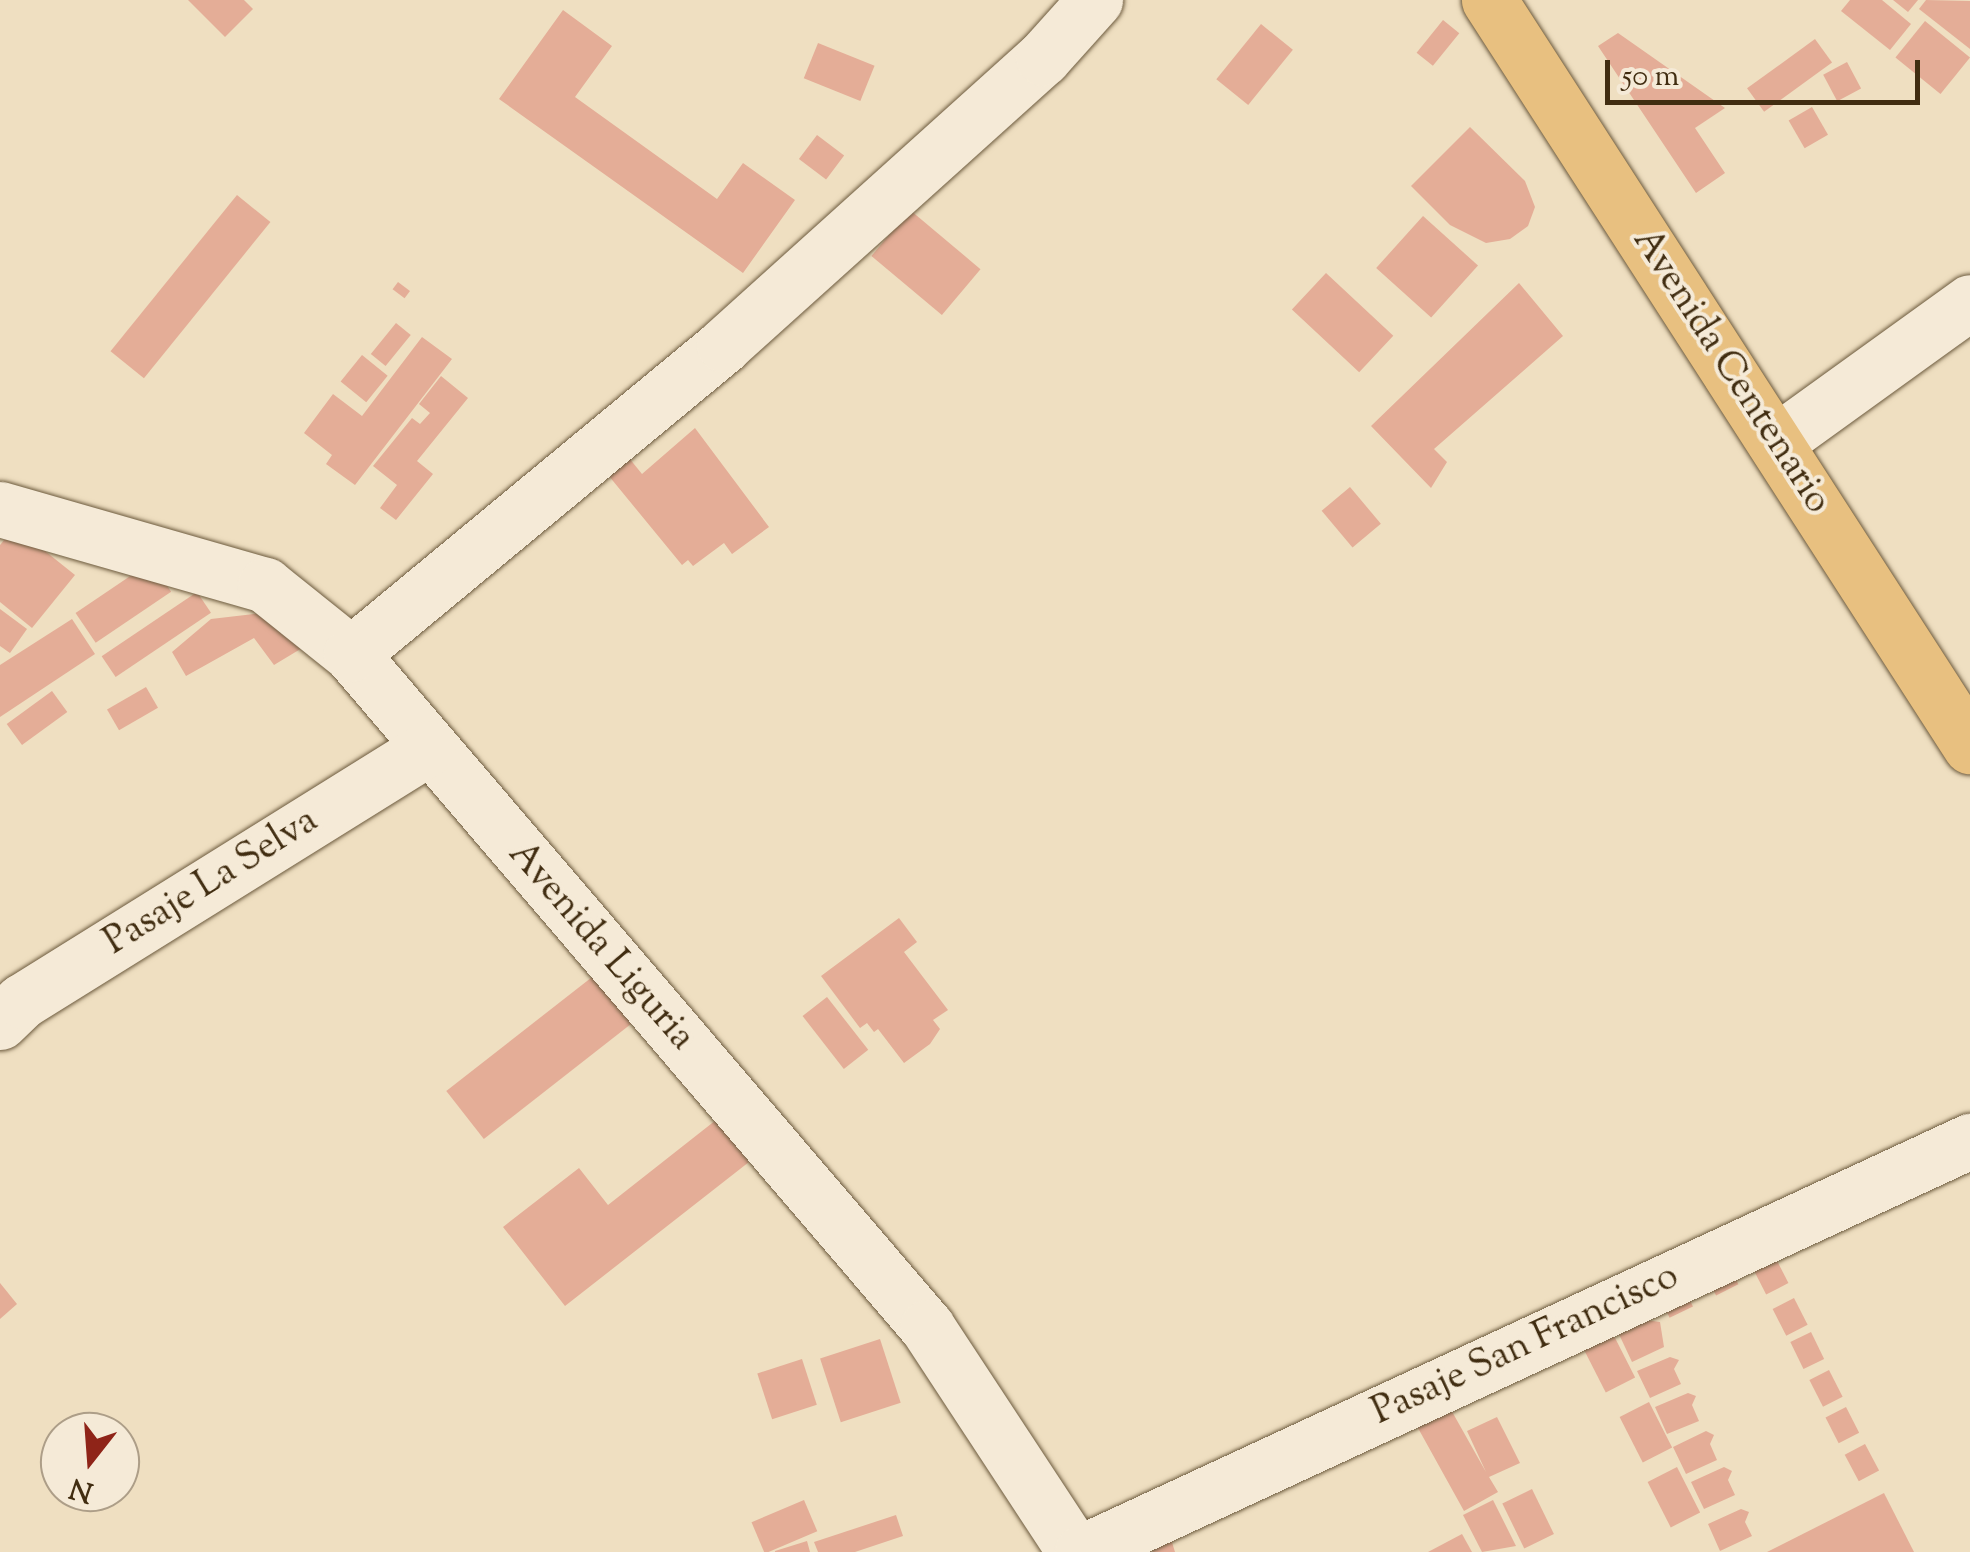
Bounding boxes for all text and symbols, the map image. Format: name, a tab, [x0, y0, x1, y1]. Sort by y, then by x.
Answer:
scale bar	[1610, 40, 1925, 102]
text: 50 m	[1622, 56, 1679, 99]
street label: Avenida Centenario	[1621, 221, 1839, 523]
street label: Pasaje La Selva	[97, 799, 327, 967]
street label: Avenida Liguria	[497, 833, 703, 1061]
street label: Pasaje San Francisco	[1366, 1255, 1686, 1437]
north arrow	[40, 1412, 140, 1512]
text: N	[65, 1466, 98, 1511]

